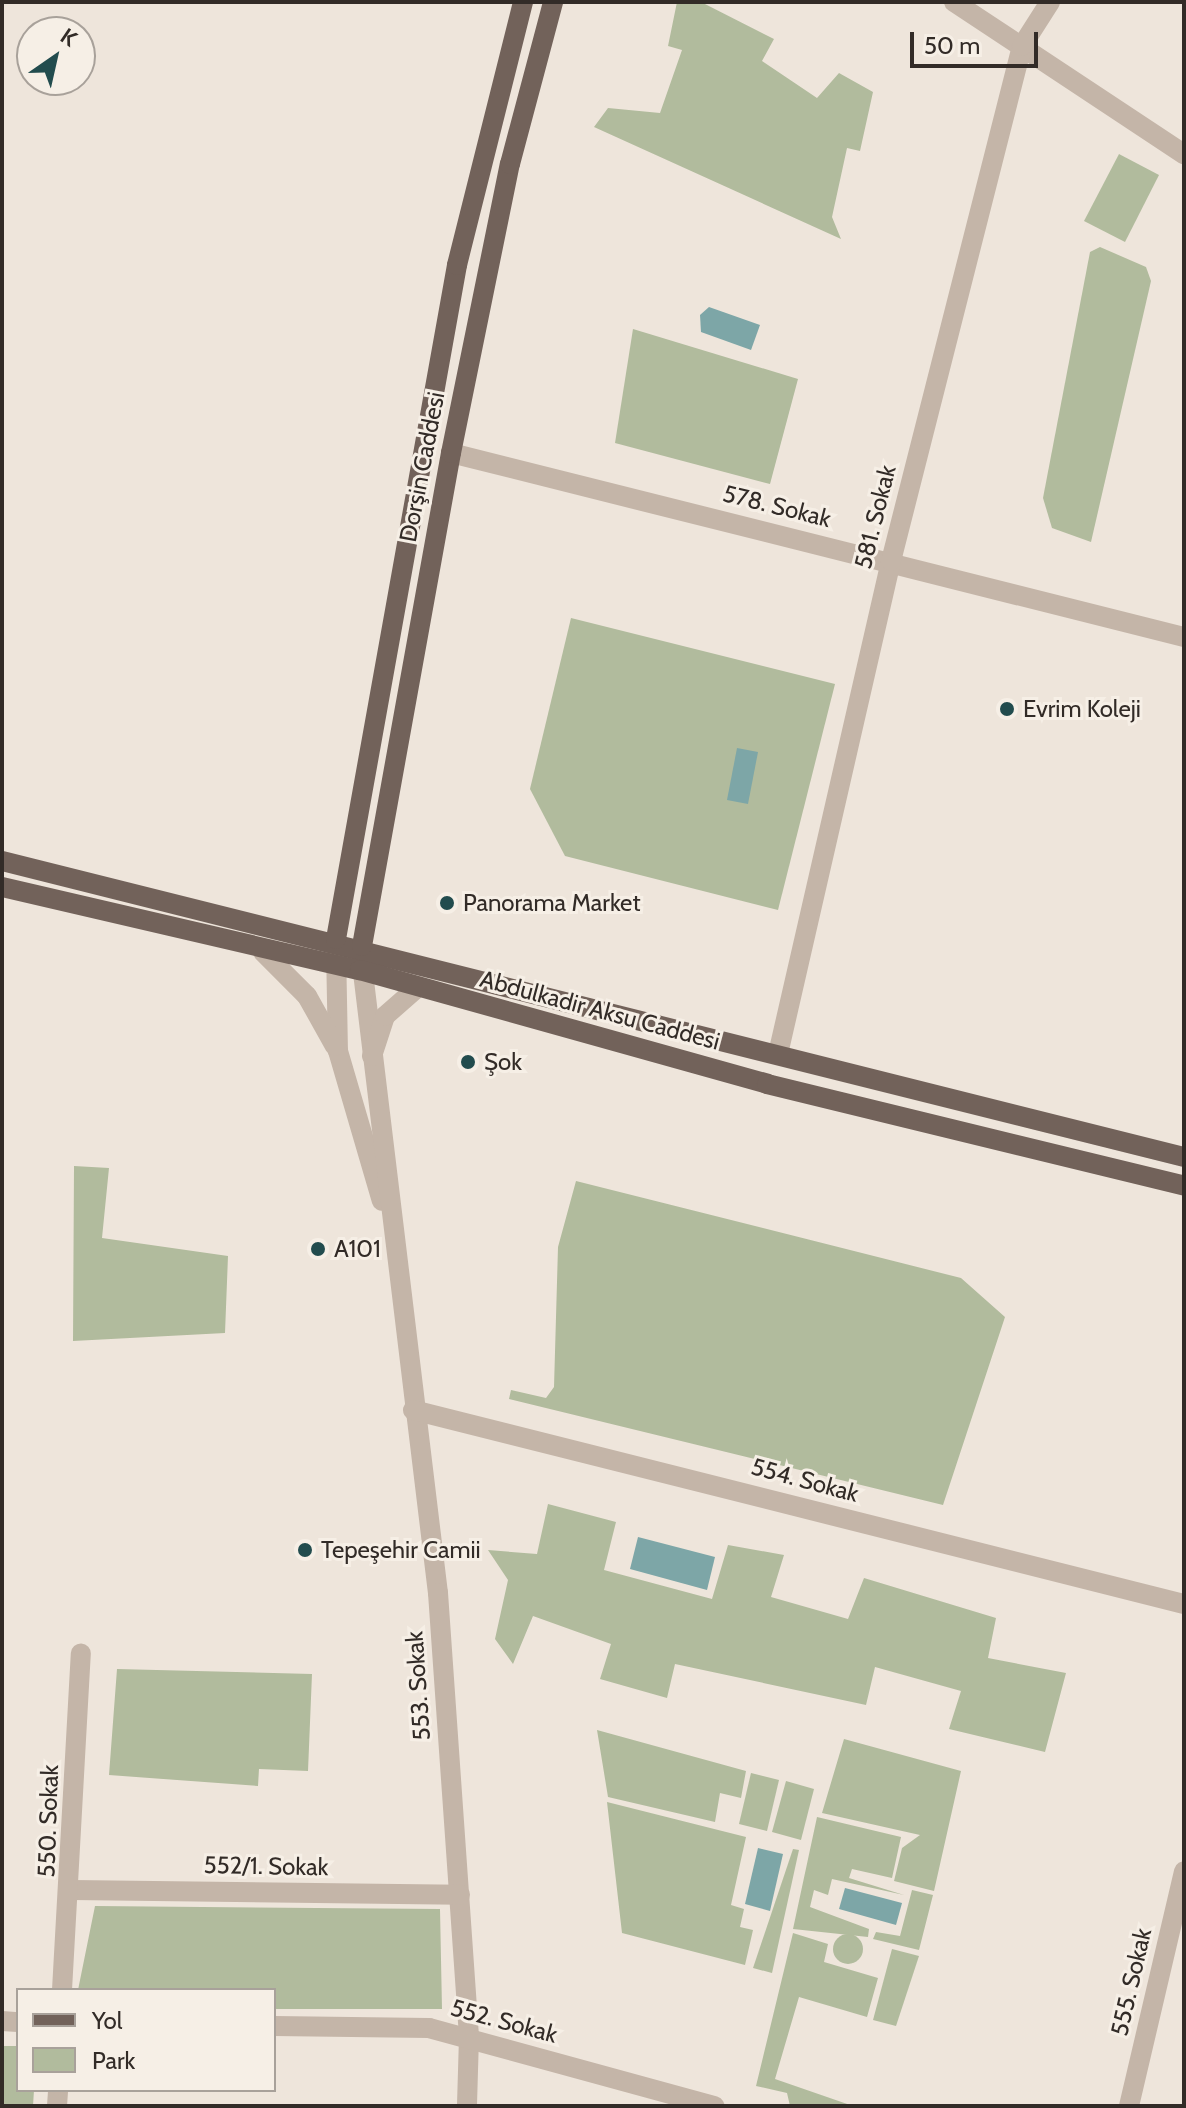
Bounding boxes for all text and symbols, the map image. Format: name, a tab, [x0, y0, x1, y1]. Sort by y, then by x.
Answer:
north arrow	[16, 16, 96, 96]
scale bar	[914, 16, 1042, 66]
text: K	[55, 22, 82, 52]
text: 50 m	[924, 31, 980, 60]
street label: Dorşin Caddesi	[393, 390, 451, 544]
street label: 581. Sokak	[848, 462, 902, 572]
street label: 578. Sokak	[720, 479, 834, 533]
place label: Evrim Koleji	[1023, 695, 1141, 723]
marker: Evrim Koleji	[998, 700, 1016, 718]
place label: Panorama Market	[463, 889, 640, 917]
marker: Panorama Market	[438, 894, 456, 912]
street label: Abdulkadir Aksu Caddesi	[477, 964, 723, 1056]
place label: Şok	[484, 1048, 522, 1076]
marker: Şok	[459, 1053, 477, 1071]
place label: A101	[334, 1235, 381, 1263]
marker: A101	[309, 1240, 327, 1258]
street label: 554. Sokak	[748, 1452, 862, 1508]
place label: Tepeşehir Camii	[321, 1536, 481, 1564]
marker: Tepeşehir Camii	[296, 1541, 314, 1559]
street label: 553. Sokak	[400, 1630, 436, 1742]
street label: 550. Sokak	[32, 1764, 64, 1878]
street label: 552/1. Sokak	[203, 1851, 329, 1881]
street label: 555. Sokak	[1105, 1925, 1157, 2039]
legend	[16, 1988, 276, 2092]
street label: 552. Sokak	[448, 1993, 560, 2049]
text: Yol	[92, 2006, 122, 2035]
text: Park	[92, 2046, 135, 2075]

